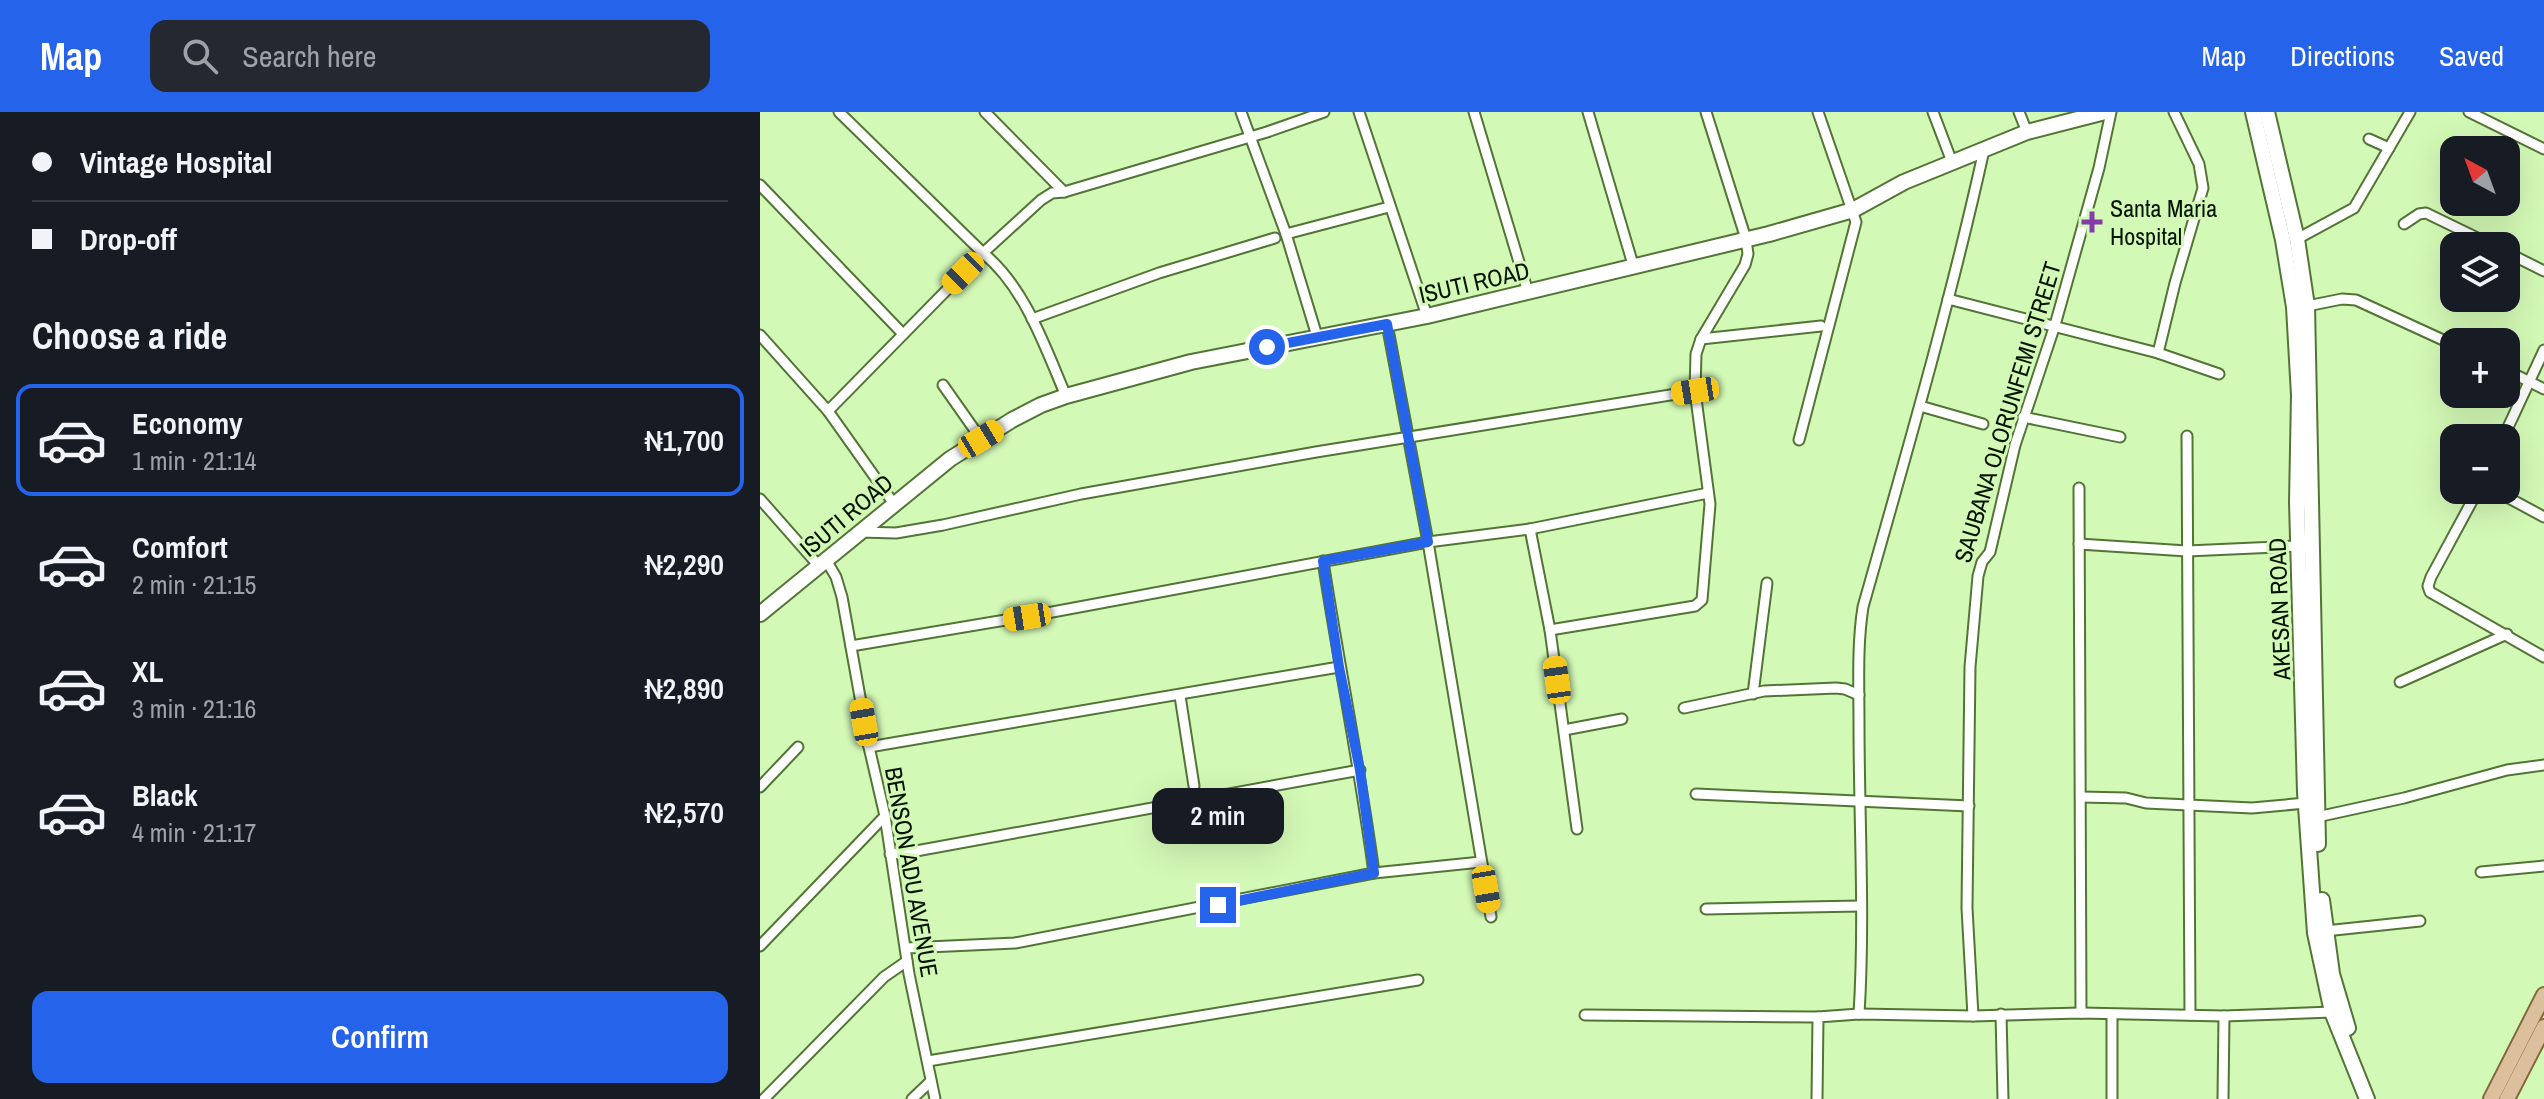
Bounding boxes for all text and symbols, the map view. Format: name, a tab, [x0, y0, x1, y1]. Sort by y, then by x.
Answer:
search box	[150, 20, 710, 92]
text: Map	[40, 31, 102, 82]
icon: search	[178, 34, 222, 78]
text: Search here	[242, 36, 376, 76]
text: Map	[2202, 37, 2246, 75]
text: Directions	[2290, 37, 2395, 75]
text: Saved	[2439, 37, 2504, 75]
north arrow	[2440, 136, 2520, 216]
map controls	[2440, 136, 2520, 504]
text: Vintage Hospital	[80, 142, 272, 182]
place label: Santa Maria Hospital	[2110, 192, 2217, 252]
marker: Santa Maria Hospital	[2081, 211, 2103, 233]
text: Drop-off	[80, 219, 177, 259]
button: layers	[2440, 232, 2520, 312]
car	[938, 248, 988, 298]
street label: ISUTI ROAD	[1416, 254, 1532, 310]
street label: SAUBANA OLORUNFEMI STREET	[1946, 258, 2068, 566]
text: Choose a ride	[32, 312, 227, 360]
button: +	[2440, 328, 2520, 408]
route start	[1249, 329, 1285, 365]
car	[1669, 375, 1721, 407]
text: Economy	[132, 403, 243, 443]
icon: car	[36, 404, 108, 476]
car	[954, 416, 1008, 462]
text: ₦1,700	[645, 420, 724, 460]
button: −	[2440, 424, 2520, 504]
text: 1 min · 21:14	[132, 443, 256, 478]
street label: ISUTI ROAD	[793, 467, 899, 563]
text: Comfort	[132, 527, 228, 567]
icon: car	[36, 528, 108, 600]
street label: AKESAN ROAD	[2261, 537, 2298, 682]
text: ₦2,290	[645, 544, 724, 584]
text: 2 min · 21:15	[132, 567, 256, 602]
car	[1001, 601, 1053, 633]
text: XL	[132, 651, 163, 691]
icon: car	[36, 652, 108, 724]
car	[1542, 655, 1572, 705]
text: ₦2,890	[645, 668, 724, 708]
text: 3 min · 21:16	[132, 691, 256, 726]
car	[848, 696, 880, 748]
street label: BENSON ADU AVENUE	[878, 764, 946, 980]
text: Black	[132, 775, 198, 815]
icon: car	[36, 776, 108, 848]
callout: 2 min	[1152, 789, 1284, 845]
text: ₦2,570	[645, 792, 724, 832]
text: 2 min	[1191, 798, 1245, 833]
text: 4 min · 21:17	[132, 815, 256, 850]
car	[1470, 863, 1502, 915]
route end	[1200, 887, 1236, 923]
button: Confirm	[32, 991, 728, 1083]

